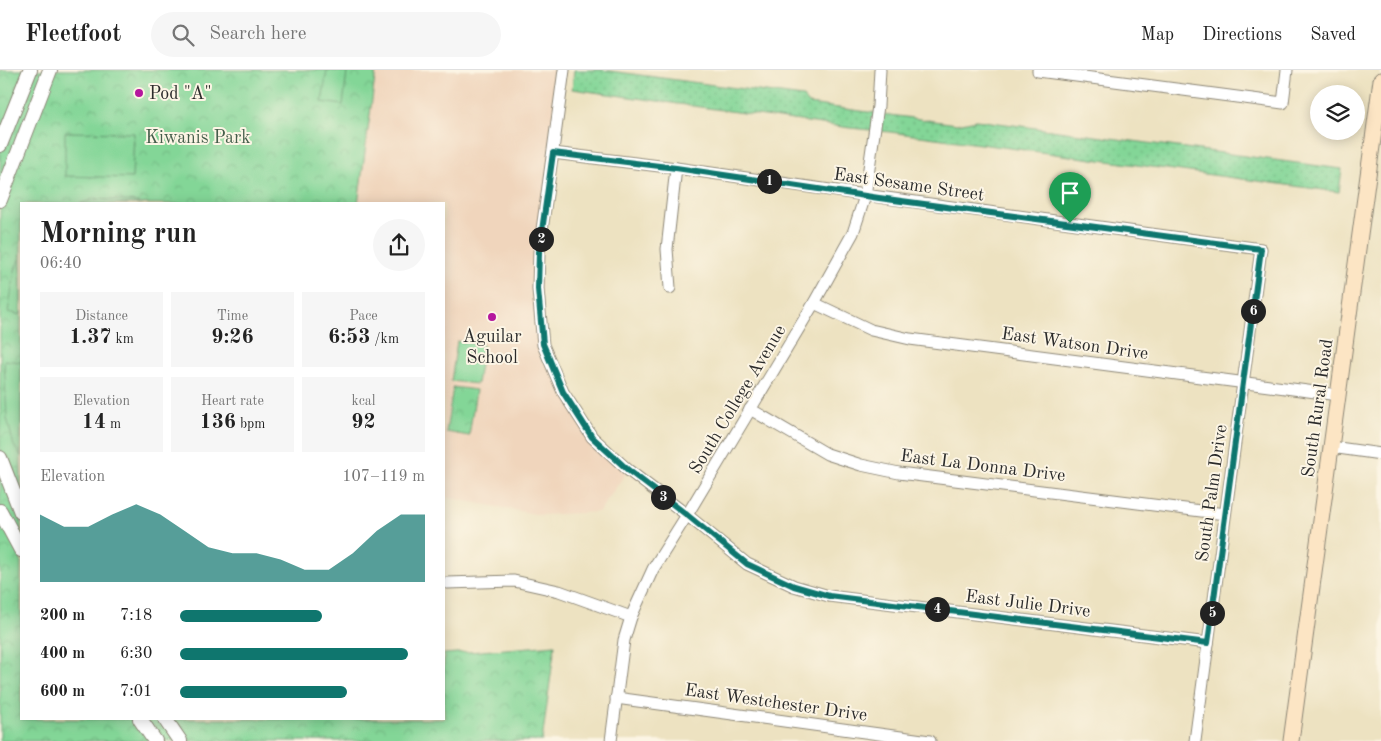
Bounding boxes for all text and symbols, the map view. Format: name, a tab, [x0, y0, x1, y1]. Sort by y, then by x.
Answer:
search box	[151, 12, 501, 57]
icon: search	[169, 21, 197, 49]
text: Fleetfoot	[25, 23, 121, 47]
text: Search here	[209, 25, 306, 44]
text: Map	[1141, 26, 1174, 44]
text: Directions	[1202, 26, 1282, 44]
text: Saved	[1310, 26, 1356, 44]
place label: Pod "A"	[149, 85, 212, 103]
map controls	[1310, 85, 1365, 140]
button: layers	[1310, 85, 1365, 140]
marker: Pod "A"	[133, 87, 145, 99]
park label: Kiwanis Park	[145, 129, 251, 147]
street label: East Sesame Street	[832, 166, 985, 204]
pin: 1	[756, 168, 782, 194]
pin	[1049, 172, 1091, 223]
text: 1	[765, 174, 774, 188]
icon: arrive	[1056, 179, 1084, 207]
button: share	[373, 219, 425, 271]
text: Morning run	[40, 221, 197, 249]
pin: 2	[528, 226, 554, 252]
text: 2	[537, 232, 546, 246]
text: 06:40	[40, 256, 82, 272]
pin: 6	[1240, 298, 1266, 324]
text: 6	[1249, 304, 1258, 318]
text: Distance	[75, 309, 128, 323]
text: Time	[217, 309, 248, 323]
text: Pace	[349, 309, 378, 323]
marker: Aguilar School	[486, 311, 498, 323]
street label: South College Avenue	[686, 322, 789, 477]
street label: East Watson Drive	[1000, 325, 1149, 363]
text: 1.37	[69, 327, 112, 348]
text: 9:26	[211, 327, 254, 348]
text: 6:53	[328, 327, 370, 348]
place label: Aguilar School	[462, 328, 522, 367]
text: km	[112, 332, 134, 346]
text: /km	[370, 332, 399, 346]
street label: South Rural Road	[1299, 338, 1337, 479]
text: Elevation	[73, 394, 130, 408]
text: Heart rate	[201, 394, 264, 408]
text: kcal	[351, 394, 376, 408]
text: 14	[82, 412, 106, 433]
text: 136	[199, 412, 236, 433]
text: 92	[351, 412, 376, 433]
text: m	[106, 417, 121, 431]
text: bpm	[236, 417, 266, 431]
street label: South Palm Drive	[1193, 423, 1231, 563]
street label: East La Donna Drive	[899, 447, 1066, 485]
text: Elevation	[40, 469, 105, 485]
text: 107–119 m	[342, 469, 425, 485]
pin: 3	[650, 484, 676, 510]
text: 3	[659, 490, 668, 504]
street label: East Julie Drive	[964, 587, 1092, 621]
pin: 4	[924, 596, 950, 622]
pin: 5	[1200, 600, 1224, 626]
text: 4	[933, 602, 942, 616]
text: 5	[1208, 606, 1217, 620]
text: 200 m	[40, 608, 85, 624]
text: 7:18	[120, 608, 152, 624]
text: 400 m	[40, 646, 85, 662]
text: 6:30	[120, 646, 152, 662]
street label: East Westchester Drive	[683, 681, 868, 725]
text: 600 m	[40, 684, 85, 700]
text: 7:01	[120, 684, 152, 700]

